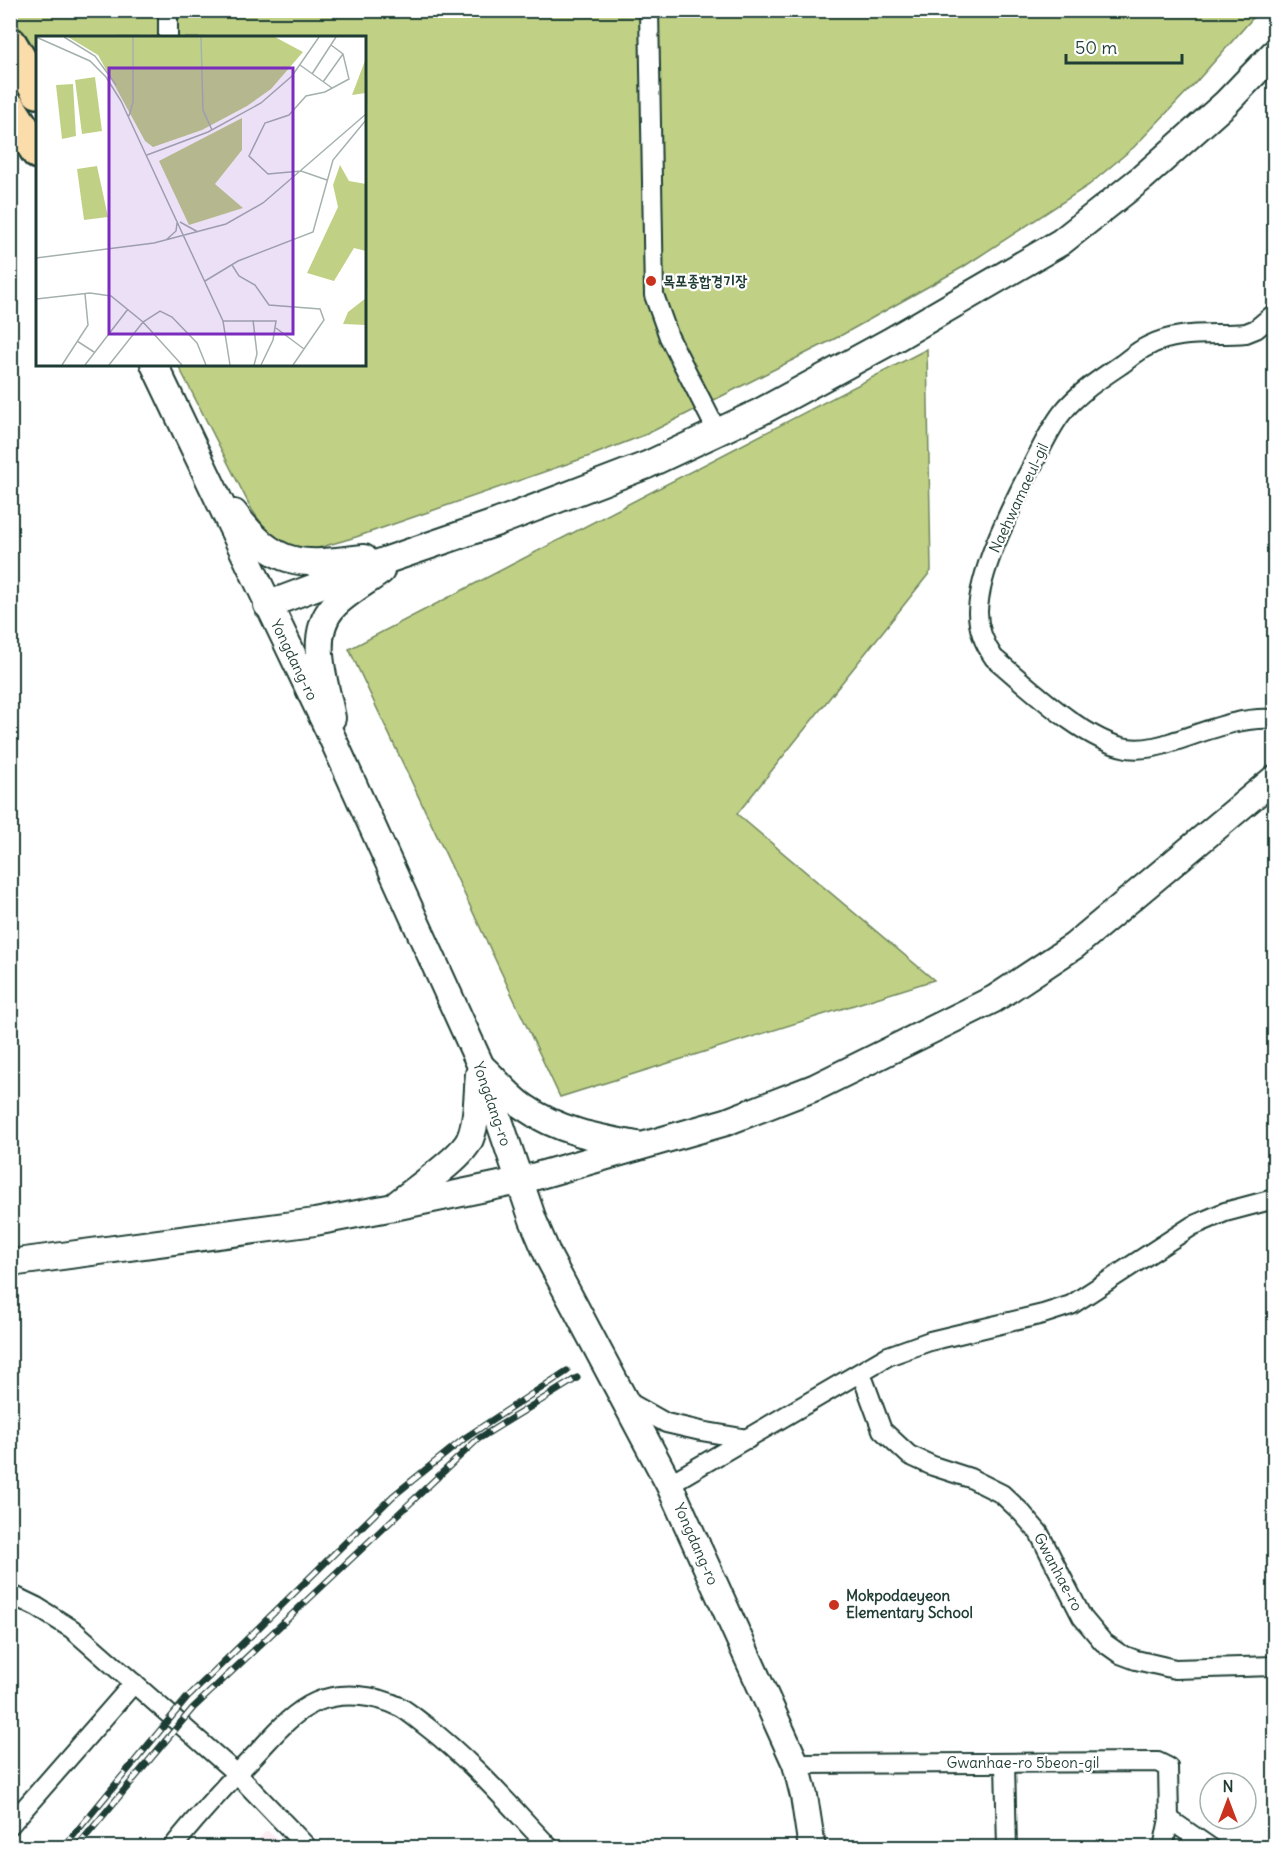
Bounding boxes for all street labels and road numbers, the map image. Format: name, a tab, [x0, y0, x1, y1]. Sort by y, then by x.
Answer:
street label: Naehwamaeul-gil	[985, 440, 1052, 556]
street label: Yongdang-ro	[267, 616, 322, 703]
street label: Yongdang-ro	[469, 1059, 516, 1148]
street label: Yongdang-ro	[670, 1500, 723, 1588]
street label: Gwanhae-ro	[1030, 1529, 1087, 1614]
street label: Gwanhae-ro 5beon-gil	[947, 1753, 1099, 1772]

